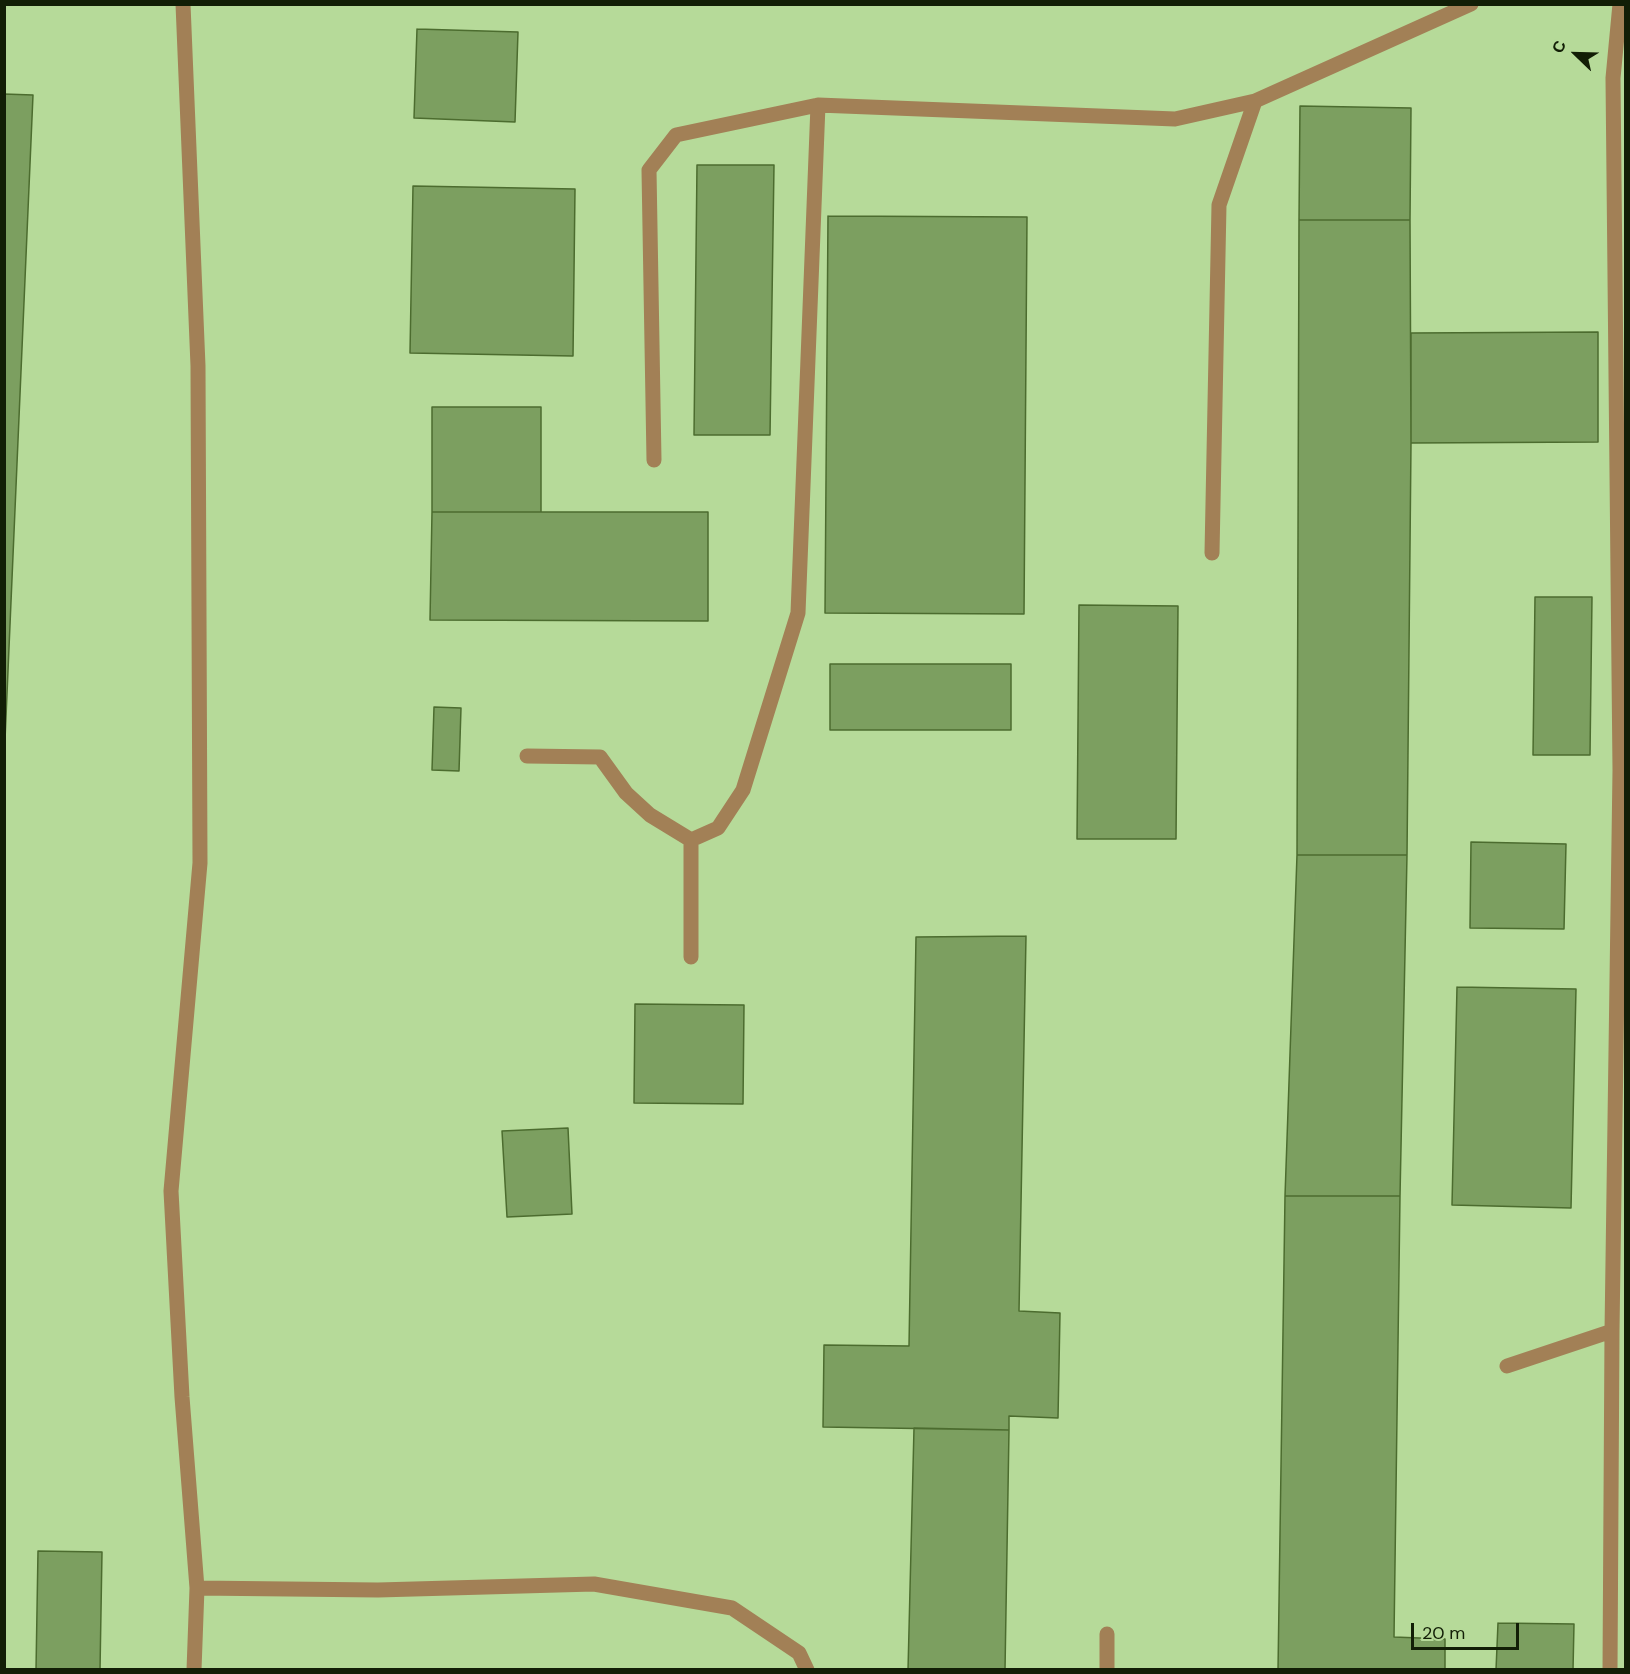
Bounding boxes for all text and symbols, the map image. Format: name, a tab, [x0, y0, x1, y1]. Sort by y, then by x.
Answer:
north arrow	[1546, 24, 1606, 84]
text: С	[1547, 37, 1571, 56]
scale bar	[1414, 1611, 1522, 1649]
text: 20 m	[1422, 1621, 1465, 1645]

